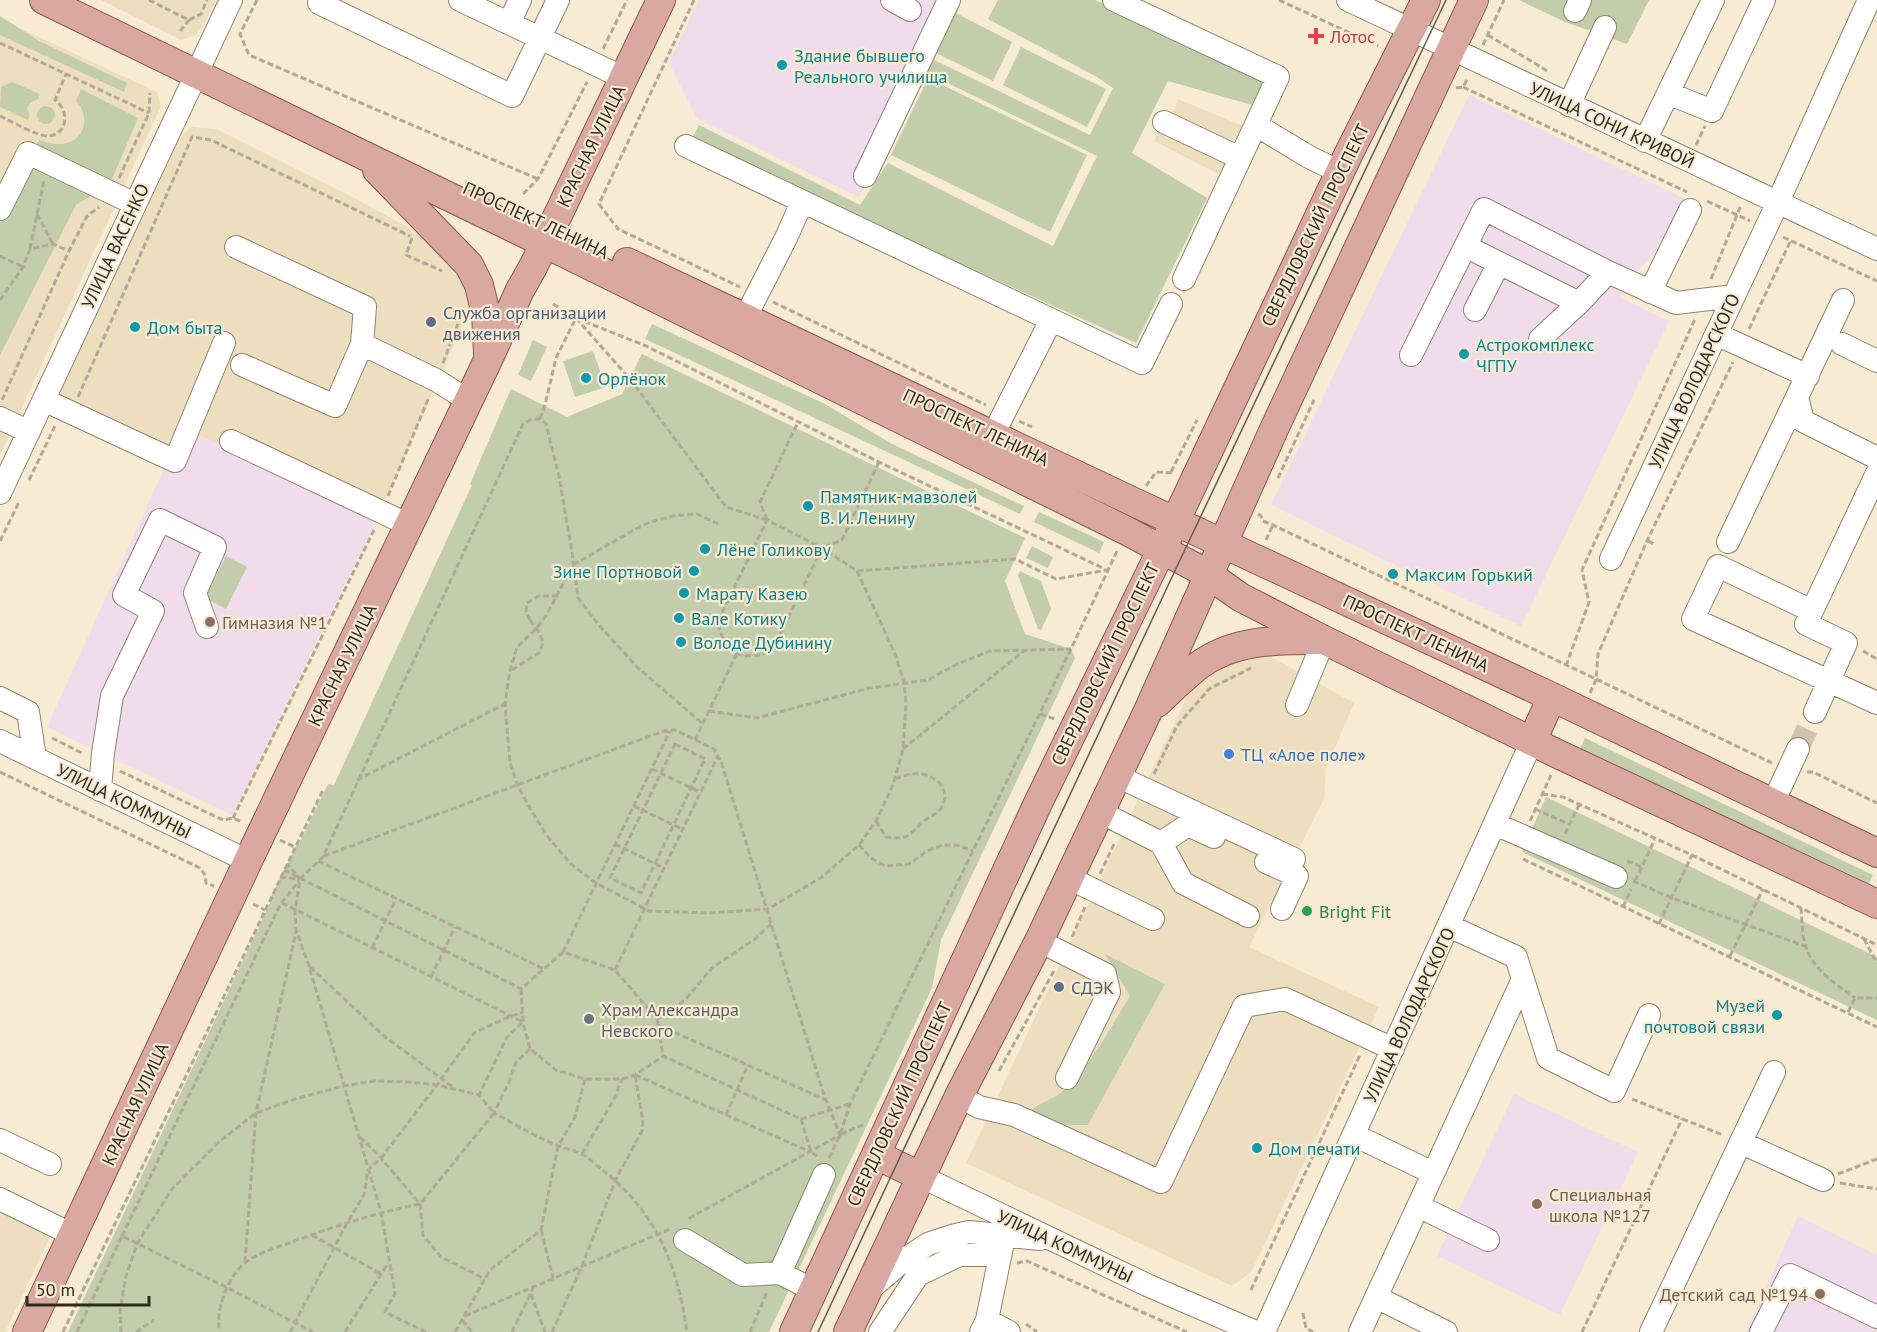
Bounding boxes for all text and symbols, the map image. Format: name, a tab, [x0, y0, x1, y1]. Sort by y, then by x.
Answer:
place label: Лотос	[1329, 25, 1375, 48]
marker: Лотос	[1307, 27, 1325, 45]
place label: Здание бывшего Реального училища	[794, 44, 947, 88]
marker: Здание бывшего Реального училища	[775, 58, 789, 72]
street label: УЛИЦА СОНИ КРИВОЙ	[1526, 77, 1698, 173]
street label: КРАСНАЯ УЛИЦА	[551, 81, 631, 211]
street label: СВЕРДЛОВСКИЙ ПРОСПЕКТ	[1256, 120, 1374, 330]
street label: ПРОСПЕКТ ЛЕНИНА	[459, 176, 613, 264]
street label: УЛИЦА ВАСЕНКО	[76, 180, 154, 312]
street label: УЛИЦА ВОЛОДАРСКОГО	[1643, 290, 1745, 472]
place label: Служба организации движения	[443, 301, 606, 345]
marker: Служба организации движения	[424, 315, 438, 329]
place label: Дом быта	[147, 316, 222, 339]
marker: Дом быта	[128, 320, 142, 334]
place label: Астрокомплекс ЧГПУ	[1476, 333, 1595, 377]
marker: Астрокомплекс ЧГПУ	[1457, 347, 1471, 361]
place label: Орлёнок	[598, 367, 667, 390]
marker: Орлёнок	[579, 371, 593, 385]
street label: ПРОСПЕКТ ЛЕНИНА	[899, 383, 1053, 471]
place label: Памятник-мавзолей В. И. Ленину	[820, 485, 977, 529]
marker: Памятник-мавзолей В. И. Ленину	[801, 499, 815, 513]
place label: Лёне Голикову	[716, 538, 831, 561]
marker: Лёне Голикову	[698, 542, 712, 556]
street label: СВЕРДЛОВСКИЙ ПРОСПЕКТ	[1046, 559, 1164, 769]
place label: Зине Портновой	[553, 560, 682, 583]
place label: Максим Горький	[1405, 563, 1533, 586]
marker: Зине Портновой	[687, 564, 701, 578]
marker: Максим Горький	[1386, 567, 1400, 581]
place label: Марату Казею	[696, 582, 808, 605]
marker: Марату Казею	[677, 586, 691, 600]
street label: ПРОСПЕКТ ЛЕНИНА	[1339, 589, 1493, 677]
street label: КРАСНАЯ УЛИЦА	[302, 600, 382, 730]
place label: Вале Котику	[691, 607, 787, 630]
place label: Гимназия №1	[222, 611, 327, 634]
marker: Вале Котику	[672, 611, 686, 625]
marker: Гимназия №1	[203, 615, 217, 629]
place label: Володе Дубинину	[693, 631, 833, 654]
marker: Володе Дубинину	[674, 635, 688, 649]
place label: ТЦ «Алое поле»	[1241, 743, 1366, 766]
marker: ТЦ «Алое поле»	[1222, 747, 1236, 761]
street label: УЛИЦА КОММУНЫ	[53, 758, 195, 844]
place label: Bright Fit	[1319, 900, 1391, 923]
marker: Bright Fit	[1300, 904, 1314, 918]
street label: УЛИЦА ВОЛОДАРСКОГО	[1358, 924, 1460, 1106]
place label: СДЭК	[1071, 976, 1114, 999]
marker: СДЭК	[1052, 980, 1066, 994]
place label: Музей почтовой связи	[1644, 994, 1765, 1038]
place label: Храм Александра Невского	[601, 998, 739, 1042]
street label: СВЕРДЛОВСКИЙ ПРОСПЕКТ	[841, 998, 957, 1210]
marker: Музей почтовой связи	[1770, 1008, 1784, 1022]
marker: Храм Александра Невского	[582, 1012, 596, 1026]
street label: КРАСНАЯ УЛИЦА	[96, 1038, 174, 1169]
place label: Дом печати	[1269, 1137, 1360, 1160]
marker: Дом печати	[1250, 1141, 1264, 1155]
place label: Специальная школа №127	[1549, 1183, 1651, 1227]
marker: Специальная школа №127	[1530, 1197, 1544, 1211]
street label: УЛИЦА КОММУНЫ	[993, 1204, 1137, 1288]
scale bar	[27, 1269, 148, 1307]
text: 50 m	[36, 1278, 75, 1301]
place label: Детский сад №194	[1660, 1283, 1808, 1306]
marker: Детский сад №194	[1813, 1287, 1827, 1301]

